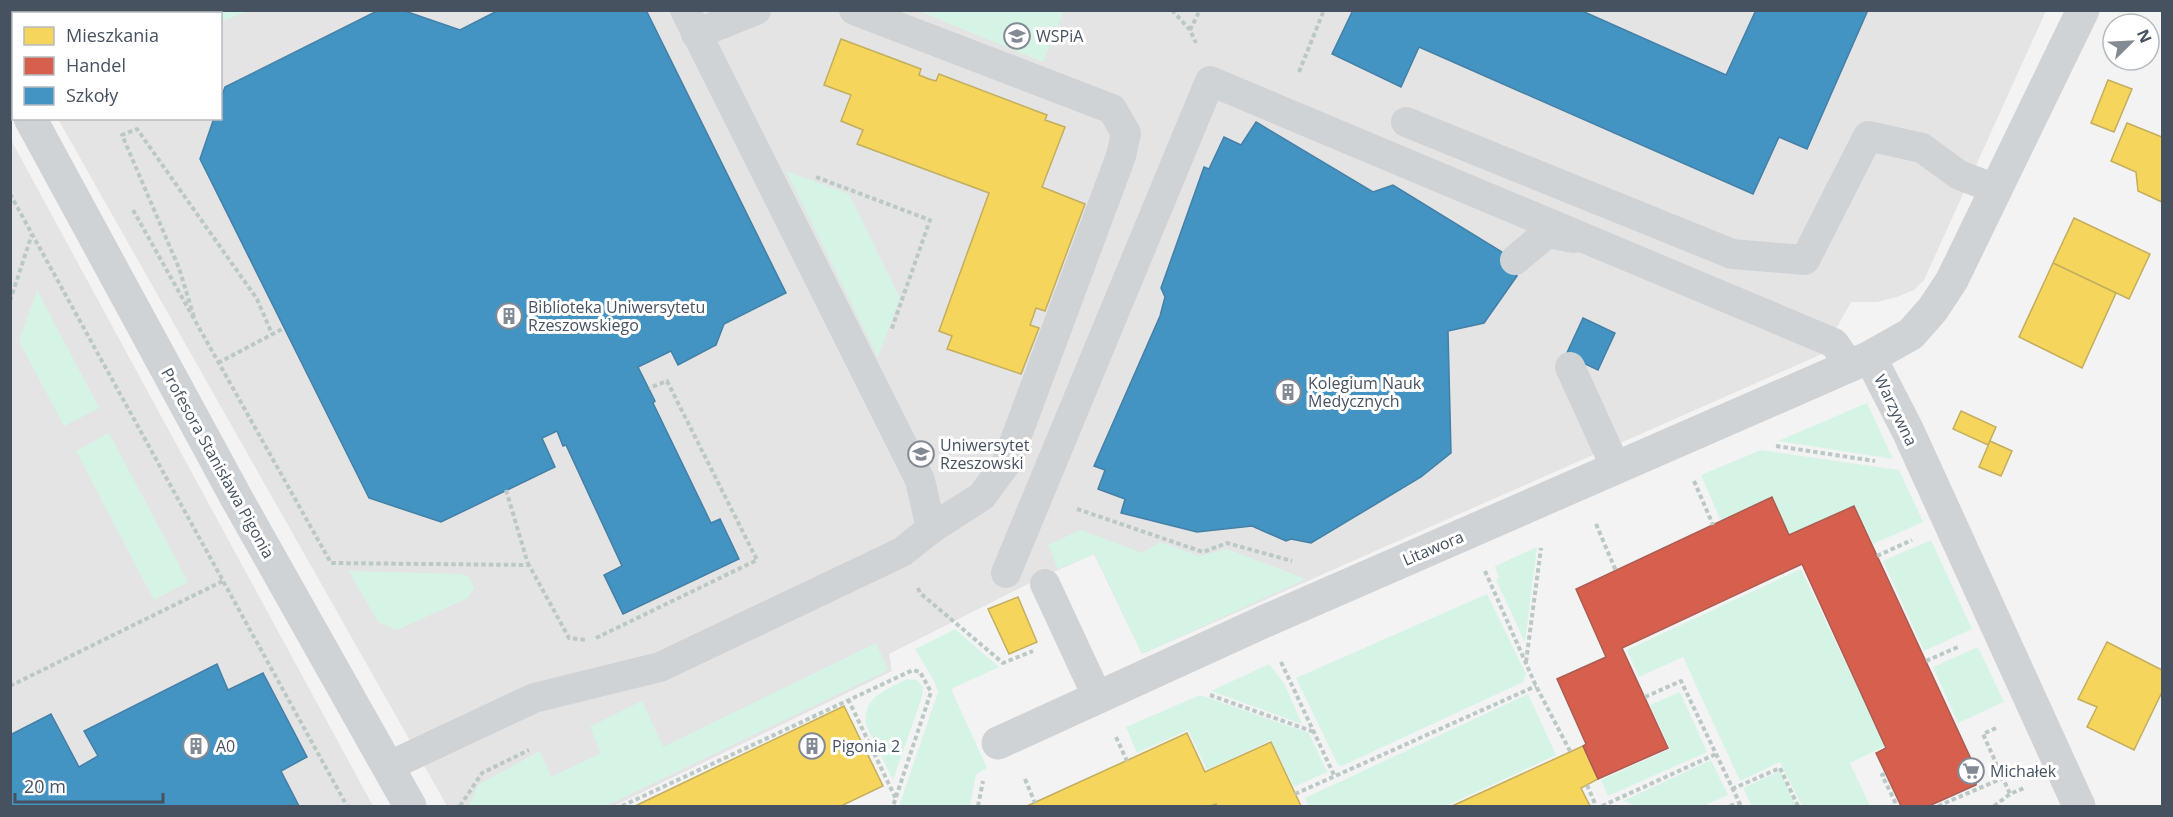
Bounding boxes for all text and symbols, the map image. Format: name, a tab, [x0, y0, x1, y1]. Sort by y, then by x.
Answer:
legend	[12, 12, 222, 120]
north arrow	[2101, 12, 2161, 72]
school or university icon: WSPiA	[1002, 21, 1032, 51]
text: Mieszkania	[66, 23, 159, 47]
place label: WSPiA	[1036, 25, 1084, 47]
text: N	[2132, 25, 2157, 46]
text: Handel	[66, 53, 126, 77]
text: Szkoły	[66, 83, 119, 107]
place label: Biblioteka Uniwersytetu Rzeszowskiego	[528, 296, 705, 336]
building icon: Biblioteka Uniwersytetu Rzeszowskiego	[494, 301, 524, 331]
street label: Profesora Stanisława Pigonia	[156, 364, 280, 562]
street label: Warzywna	[1869, 371, 1923, 449]
place label: Kolegium Nauk Medycznych	[1308, 372, 1422, 412]
building icon: Kolegium Nauk Medycznych	[1273, 377, 1303, 407]
place label: Uniwersytet Rzeszowski	[940, 434, 1030, 474]
school or university icon: Uniwersytet Rzeszowski	[906, 439, 936, 469]
street label: Litawora	[1399, 525, 1467, 571]
building icon: A0	[181, 731, 211, 761]
building icon: Pigonia 2	[797, 731, 827, 761]
place label: A0	[216, 735, 235, 757]
place label: Pigonia 2	[832, 735, 900, 757]
supermarket icon: Michałek	[1956, 756, 1986, 786]
place label: Michałek	[1990, 760, 2057, 782]
scale bar	[15, 766, 164, 804]
text: 20 m	[24, 774, 66, 798]

